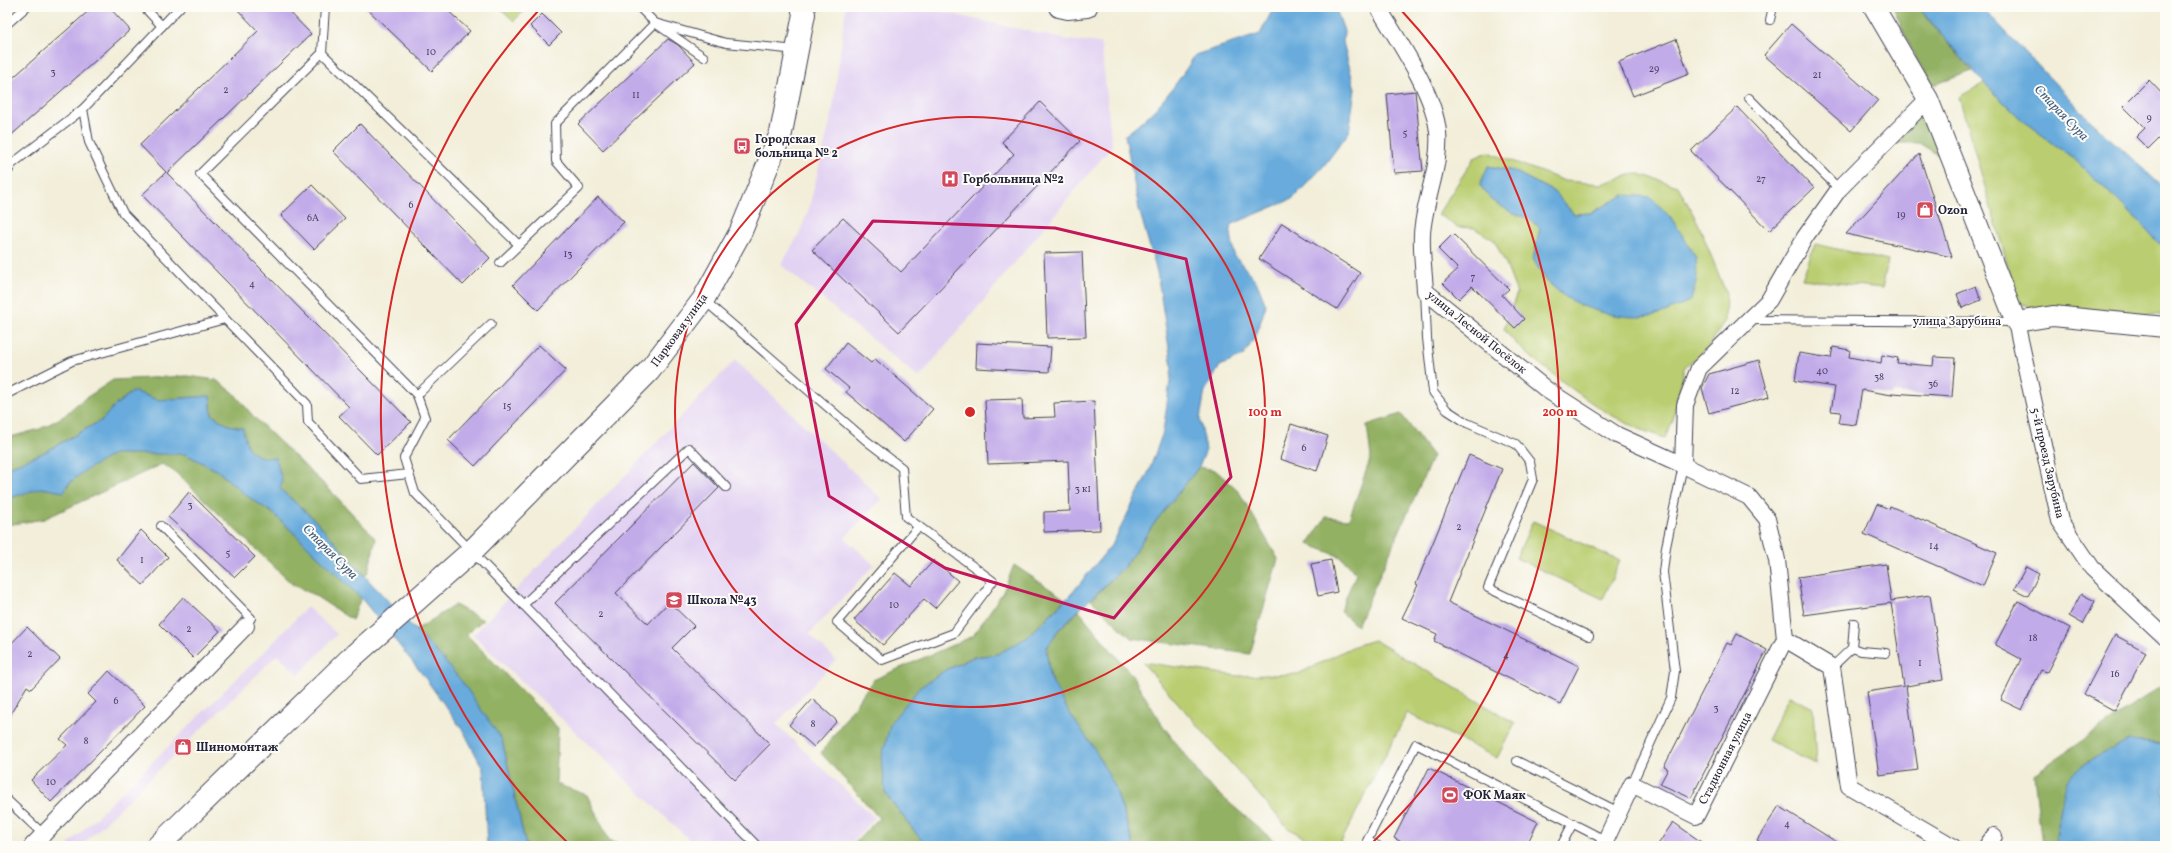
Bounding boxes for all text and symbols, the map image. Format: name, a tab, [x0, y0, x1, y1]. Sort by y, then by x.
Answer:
house number: 10	[426, 45, 436, 59]
house number: 29	[1649, 62, 1659, 76]
house number: 3	[50, 65, 56, 79]
house number: 21	[1812, 68, 1822, 82]
water label: Старая Сура	[2029, 81, 2092, 145]
house number: 2	[223, 83, 229, 97]
house number: 11	[632, 88, 640, 102]
house number: 9	[2146, 111, 2152, 125]
house number: 5	[1403, 126, 1408, 140]
place label: Городская больница № 2	[755, 132, 838, 162]
bus stop icon: Городская больница № 2	[732, 136, 752, 156]
hospital icon: Горбольница №2	[940, 169, 960, 189]
place label: Горбольница №2	[963, 172, 1064, 188]
house number: 27	[1756, 172, 1766, 186]
house number: 6	[408, 198, 414, 212]
shop icon: Ozon	[1915, 200, 1935, 220]
place label: Ozon	[1938, 203, 1968, 219]
house number: 19	[1896, 208, 1906, 222]
house number: 6А	[307, 211, 319, 225]
house number: 13	[563, 247, 573, 261]
house number: 7	[1471, 270, 1476, 284]
house number: 4	[249, 277, 255, 291]
street label: улица Лесной Посёлок	[1423, 288, 1530, 378]
street label: Парковая улица	[648, 290, 712, 371]
street label: улица Зарубина	[1913, 314, 2001, 330]
house number: 40	[1816, 364, 1828, 378]
house number: 38	[1874, 370, 1884, 384]
house number: 36	[1928, 377, 1938, 391]
house number: 12	[1730, 384, 1740, 398]
house number: 15	[503, 399, 512, 413]
centre of rings	[963, 405, 977, 419]
text: 100 m	[1248, 405, 1282, 421]
text: 200 m	[1542, 405, 1578, 421]
street label: 5-й проезд Зарубина	[2026, 406, 2068, 520]
house number: 6	[1301, 441, 1307, 455]
house number: 3 к1	[1075, 482, 1091, 496]
house number: 3	[187, 498, 193, 512]
house number: 2	[1456, 520, 1462, 534]
water label: Старая Сура	[298, 521, 361, 584]
house number: 14	[1929, 539, 1939, 553]
house number: 5	[226, 546, 231, 560]
house number: 1	[140, 553, 144, 567]
school or university icon: Школа №43	[664, 590, 684, 610]
place label: Школа №43	[687, 593, 757, 609]
house number: 10	[889, 598, 899, 612]
house number: 2	[598, 607, 604, 621]
house number: 2	[186, 622, 192, 636]
house number: 18	[2029, 631, 2037, 645]
house number: 2	[27, 647, 33, 661]
house number: 4	[1503, 648, 1509, 662]
house number: 1	[1918, 656, 1922, 670]
house number: 16	[2111, 667, 2119, 681]
house number: 6	[113, 694, 119, 708]
house number: 3	[1713, 701, 1719, 715]
street label: Стадионная улица	[1696, 709, 1756, 808]
house number: 8	[810, 717, 816, 731]
house number: 8	[83, 734, 89, 748]
shop icon: Шиномонтаж	[173, 737, 193, 757]
place label: Шиномонтаж	[196, 740, 279, 756]
house number: 10	[46, 775, 56, 789]
sports icon: ФОК Маяк	[1440, 785, 1460, 805]
place label: ФОК Маяк	[1463, 788, 1526, 804]
house number: 4	[1784, 817, 1790, 831]

